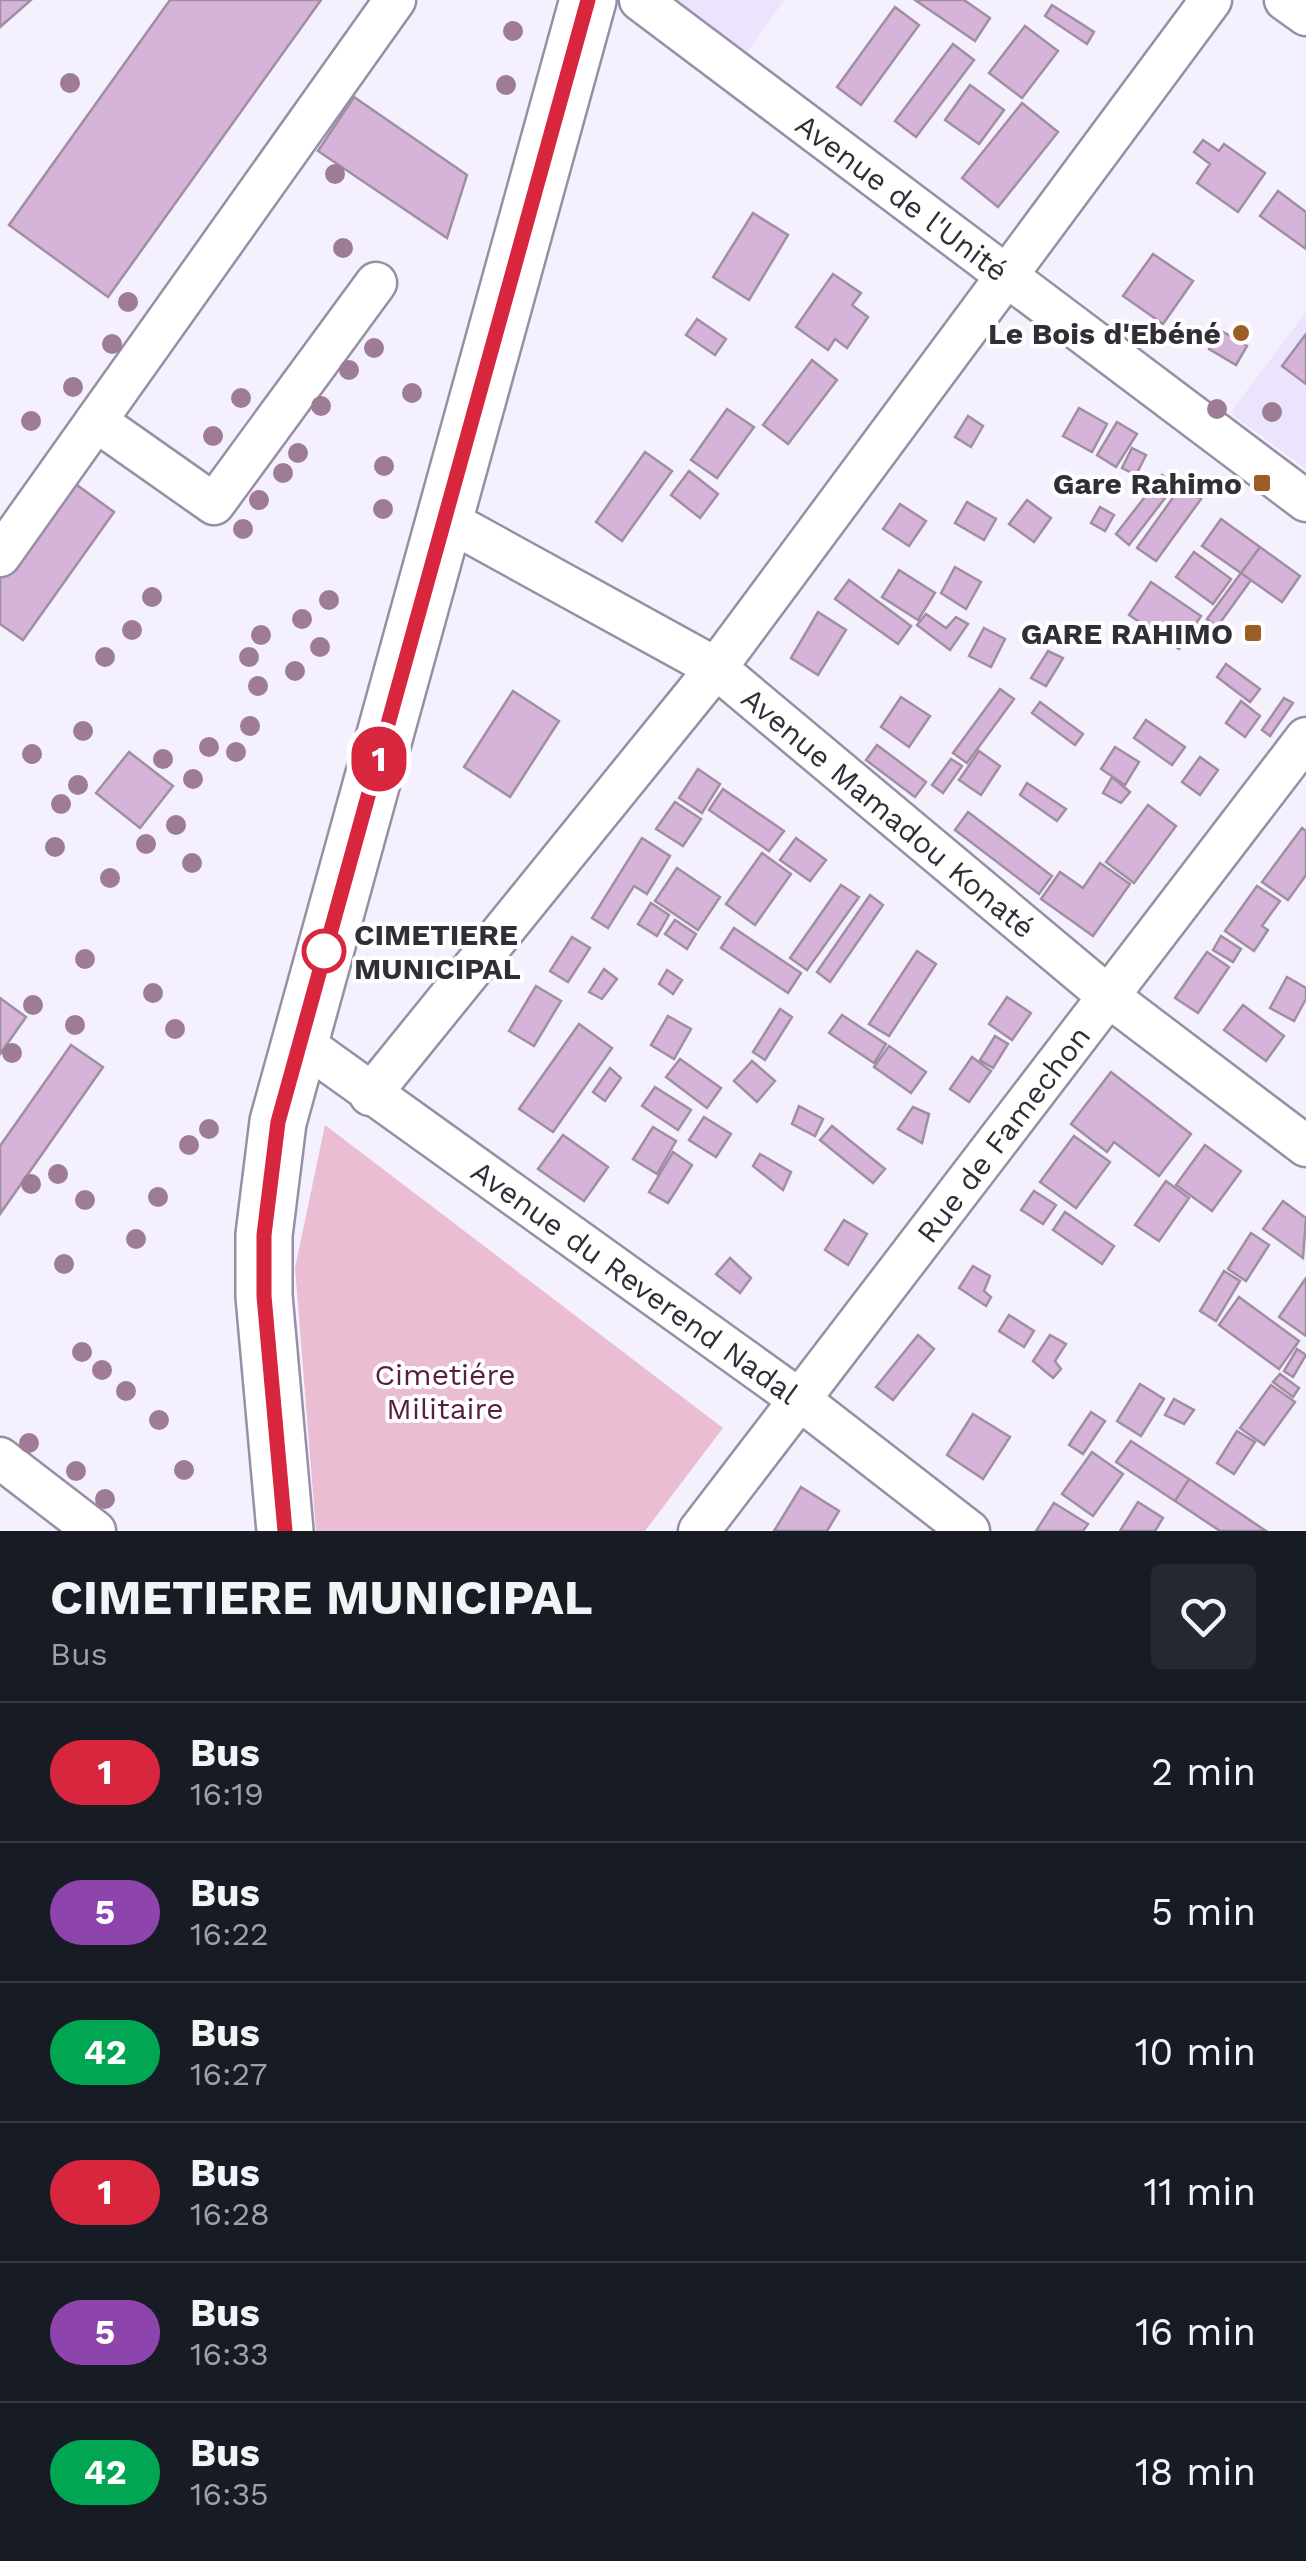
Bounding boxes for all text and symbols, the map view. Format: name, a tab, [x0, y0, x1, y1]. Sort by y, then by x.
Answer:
street label: Avenue de l'Unité	[789, 106, 1015, 288]
place label: Le Bois d'Ebéné	[988, 316, 1221, 351]
marker: Le Bois d'Ebéné	[1230, 322, 1252, 344]
place label: Gare Rahimo	[1053, 466, 1242, 501]
marker: Gare Rahimo	[1251, 472, 1273, 494]
place label: GARE RAHIMO	[1021, 616, 1233, 651]
marker: GARE RAHIMO	[1242, 622, 1264, 644]
street label: Avenue Mamadou Konaté	[735, 680, 1042, 945]
line badge: 1	[346, 726, 412, 792]
text: 1	[371, 738, 387, 780]
place label: CIMETIERE MUNICIPAL	[354, 917, 521, 986]
marker: CIMETIERE MUNICIPAL	[303, 930, 345, 972]
street label: Rue de Famechon	[909, 1019, 1097, 1249]
street label: Avenue du Reverend Nadal	[465, 1153, 805, 1411]
park label: Cimetiére Militaire	[375, 1357, 515, 1426]
button: heart	[1151, 1564, 1256, 1669]
text: CIMETIERE MUNICIPAL	[50, 1569, 593, 1626]
text: Bus	[50, 1635, 108, 1673]
text: Bus	[190, 1731, 260, 1775]
text: 2 min	[1151, 1750, 1256, 1794]
text: 1	[97, 1751, 113, 1793]
text: 16:19	[190, 1775, 264, 1813]
text: Bus	[190, 1871, 260, 1915]
text: 5 min	[1151, 1890, 1256, 1934]
text: 5	[95, 1891, 115, 1933]
text: 16:22	[190, 1915, 269, 1953]
text: Bus	[190, 2011, 260, 2055]
text: 10 min	[1135, 2030, 1256, 2074]
text: 42	[83, 2031, 127, 2073]
text: 16:27	[190, 2055, 267, 2093]
text: Bus	[190, 2151, 260, 2195]
text: 11 min	[1144, 2170, 1256, 2214]
text: 1	[97, 2171, 113, 2213]
text: 16:28	[190, 2195, 270, 2233]
text: Bus	[190, 2291, 260, 2335]
text: 16 min	[1135, 2310, 1256, 2354]
text: 5	[95, 2311, 115, 2353]
text: 16:33	[190, 2335, 269, 2373]
text: Bus	[190, 2431, 260, 2475]
text: 18 min	[1135, 2450, 1256, 2494]
text: 42	[83, 2451, 127, 2493]
text: 16:35	[190, 2475, 269, 2513]

